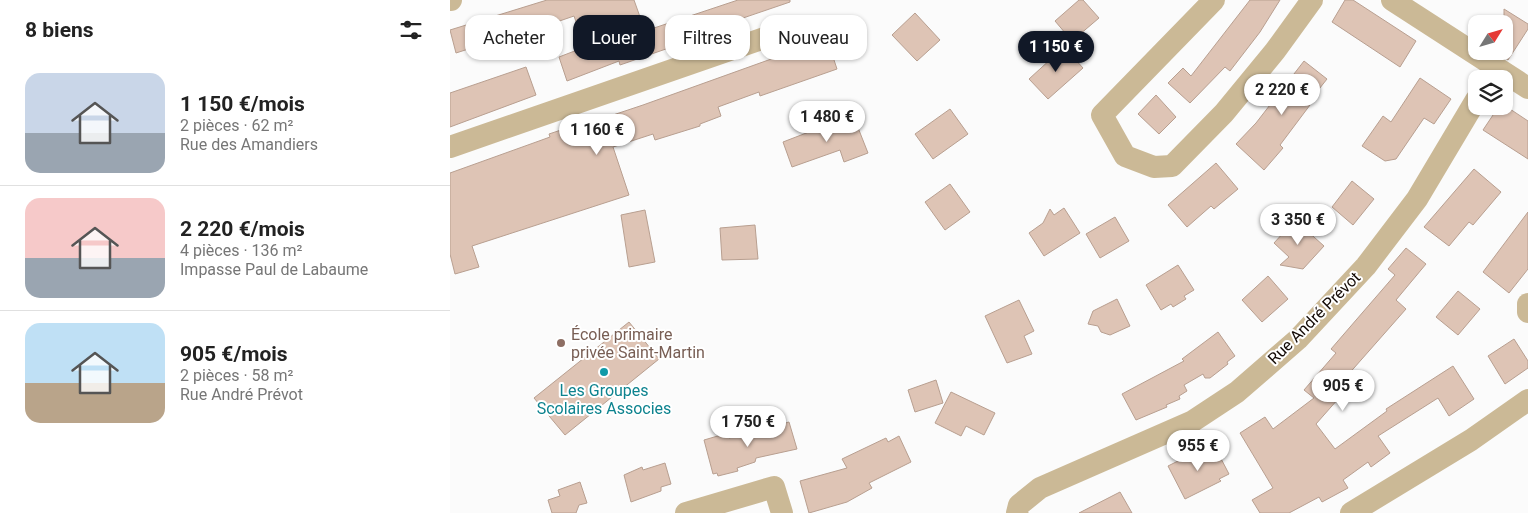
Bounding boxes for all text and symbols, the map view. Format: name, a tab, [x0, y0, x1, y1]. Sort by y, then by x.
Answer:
chip: Acheter	[465, 15, 563, 60]
chip: Louer	[573, 15, 655, 60]
chip: Filtres	[665, 15, 750, 60]
chip: Nouveau	[760, 15, 867, 60]
north arrow	[1468, 15, 1512, 60]
map controls	[1468, 15, 1513, 115]
icon: filters	[397, 16, 425, 44]
text: 8 biens	[25, 18, 94, 42]
pin: 1 150 €	[1010, 30, 1102, 73]
text: 1 150 €	[1029, 37, 1083, 56]
button: layers	[1468, 70, 1513, 115]
pin: 2 220 €	[1236, 74, 1328, 116]
text: 2 220 €	[1255, 80, 1309, 99]
text: 1 150 €/mois	[180, 92, 305, 116]
icon: home	[65, 93, 125, 153]
pin: 1 480 €	[781, 100, 873, 143]
text: 1 480 €	[800, 107, 854, 126]
pin: 1 160 €	[551, 114, 643, 156]
text: 2 pièces · 62 m²	[180, 116, 293, 135]
text: 1 160 €	[570, 120, 624, 139]
text: Rue des Amandiers	[180, 135, 318, 154]
pin: 3 350 €	[1252, 204, 1344, 246]
text: 3 350 €	[1271, 210, 1325, 229]
text: 2 220 €/mois	[180, 217, 305, 241]
icon: home	[65, 218, 125, 278]
text: 4 pièces · 136 m²	[180, 241, 302, 260]
text: Impasse Paul de Labaume	[180, 260, 368, 279]
street label: Rue André Prévot	[1264, 268, 1364, 368]
place label: École primaire privée Saint-Martin	[571, 325, 705, 362]
marker: École primaire privée Saint-Martin	[555, 337, 567, 349]
text: 905 €/mois	[180, 342, 288, 366]
icon: home	[65, 343, 125, 403]
text: 2 pièces · 58 m²	[180, 366, 293, 385]
marker: Les Groupes Scolaires Associes	[598, 366, 610, 378]
pin: 905 €	[1308, 370, 1378, 412]
text: 905 €	[1323, 376, 1363, 395]
place label: Les Groupes Scolaires Associes	[537, 381, 671, 418]
text: Rue André Prévot	[180, 385, 303, 404]
pin: 1 750 €	[702, 406, 794, 448]
text: 1 750 €	[721, 412, 775, 431]
pin: 955 €	[1163, 430, 1233, 472]
text: 955 €	[1178, 436, 1218, 455]

